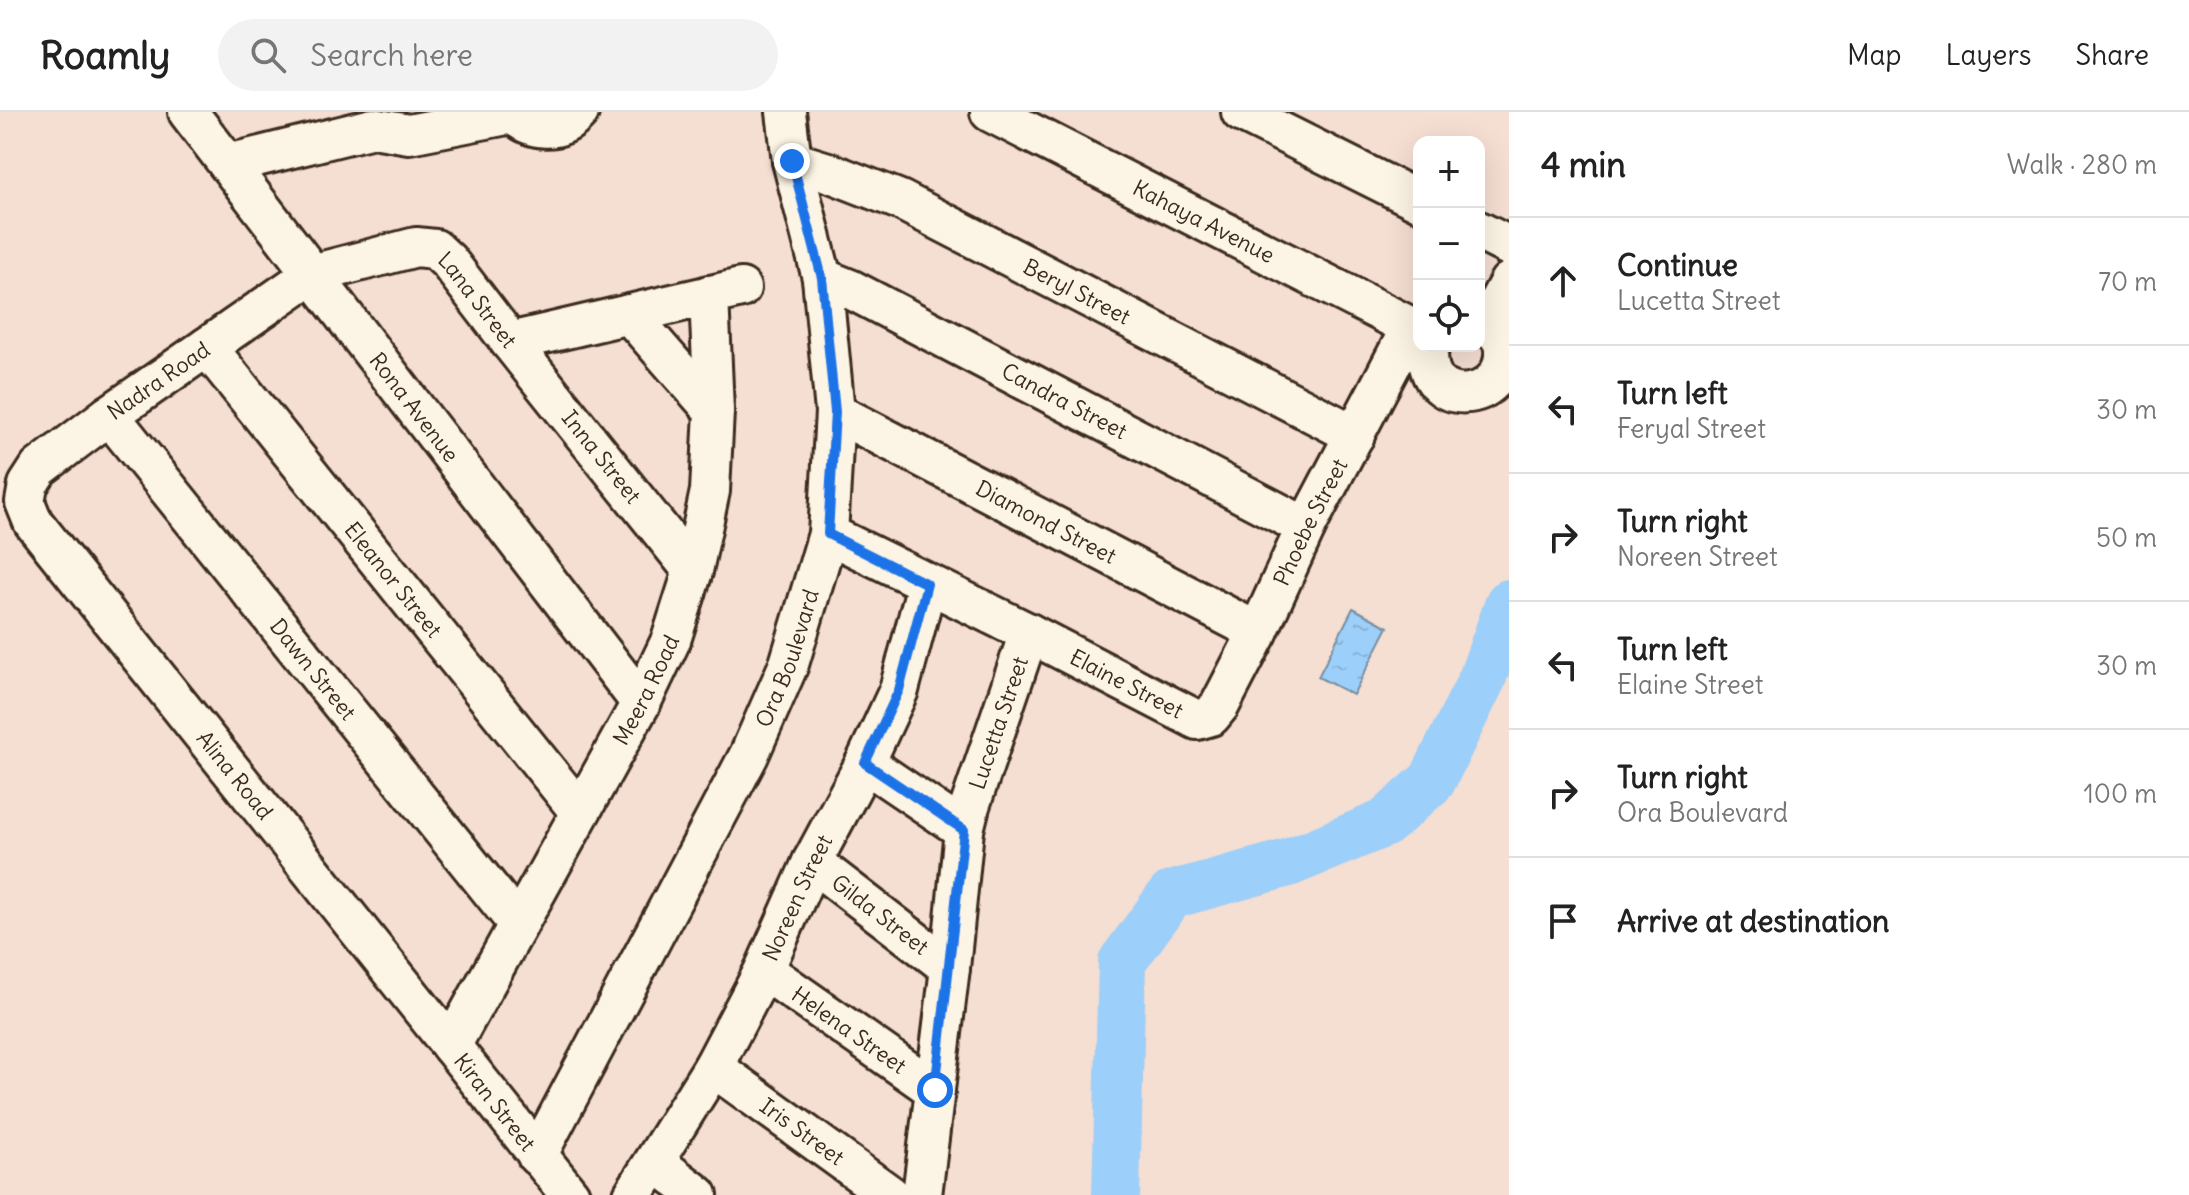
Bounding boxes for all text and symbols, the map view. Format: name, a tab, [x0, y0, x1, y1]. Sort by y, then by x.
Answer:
search box	[218, 19, 778, 91]
text: Roamly	[40, 32, 170, 79]
icon: search	[246, 33, 290, 77]
text: Search here	[310, 36, 473, 74]
text: Map	[1847, 37, 1902, 73]
text: Layers	[1946, 37, 2032, 73]
text: Share	[2076, 37, 2149, 73]
map controls	[1413, 136, 1485, 352]
button: +	[1413, 136, 1485, 208]
route end	[774, 143, 810, 179]
text: 4 min	[1541, 143, 1626, 186]
text: Walk · 280 m	[2007, 148, 2157, 181]
street label: Kahaya Avenue	[1128, 173, 1279, 269]
button: −	[1413, 208, 1485, 280]
street label: Lana Street	[433, 245, 523, 353]
text: Continue	[1617, 246, 1738, 284]
street label: Beryl Street	[1019, 252, 1135, 331]
icon: ahead	[1541, 259, 1585, 303]
text: 70 m	[2098, 265, 2157, 298]
button: locate	[1413, 280, 1485, 352]
text: Lucetta Street	[1617, 284, 1781, 317]
street label: Nadra Road	[102, 335, 215, 426]
street label: Rona Avenue	[363, 347, 465, 468]
street label: Candra Street	[997, 357, 1132, 445]
text: Turn left	[1617, 374, 1728, 412]
icon: left	[1541, 387, 1585, 431]
text: 30 m	[2096, 393, 2157, 426]
street label: Inna Street	[556, 404, 647, 509]
text: Feryal Street	[1617, 412, 1766, 445]
street label: Phoebe Street	[1267, 454, 1353, 590]
street label: Diamond Street	[971, 474, 1121, 570]
text: Turn right	[1617, 502, 1748, 540]
icon: right	[1541, 515, 1585, 559]
street label: Eleanor Street	[339, 516, 448, 643]
text: 50 m	[2096, 521, 2157, 554]
text: Noreen Street	[1617, 540, 1778, 573]
street label: Ora Boulevard	[749, 586, 825, 731]
street label: Dawn Street	[264, 613, 362, 726]
street label: Meera Road	[607, 630, 685, 750]
text: Turn left	[1617, 630, 1728, 668]
street label: Elaine Street	[1065, 643, 1188, 724]
icon: left	[1541, 643, 1585, 687]
text: 30 m	[2096, 649, 2157, 682]
street label: Lucetta Street	[963, 653, 1034, 793]
text: Elaine Street	[1617, 668, 1763, 701]
street label: Alina Road	[191, 725, 279, 825]
text: Turn right	[1617, 758, 1748, 796]
icon: right	[1541, 771, 1585, 815]
text: 100 m	[2083, 777, 2157, 810]
text: Ora Boulevard	[1617, 796, 1788, 829]
street label: Noreen Street	[756, 829, 838, 965]
street label: Gilda Street	[826, 868, 934, 961]
icon: arrive	[1541, 899, 1585, 943]
text: Arrive at destination	[1617, 902, 1889, 940]
street label: Helena Street	[786, 980, 912, 1080]
street label: Kiran Street	[448, 1047, 542, 1157]
route start	[917, 1072, 953, 1108]
street label: Iris Street	[754, 1092, 850, 1171]

